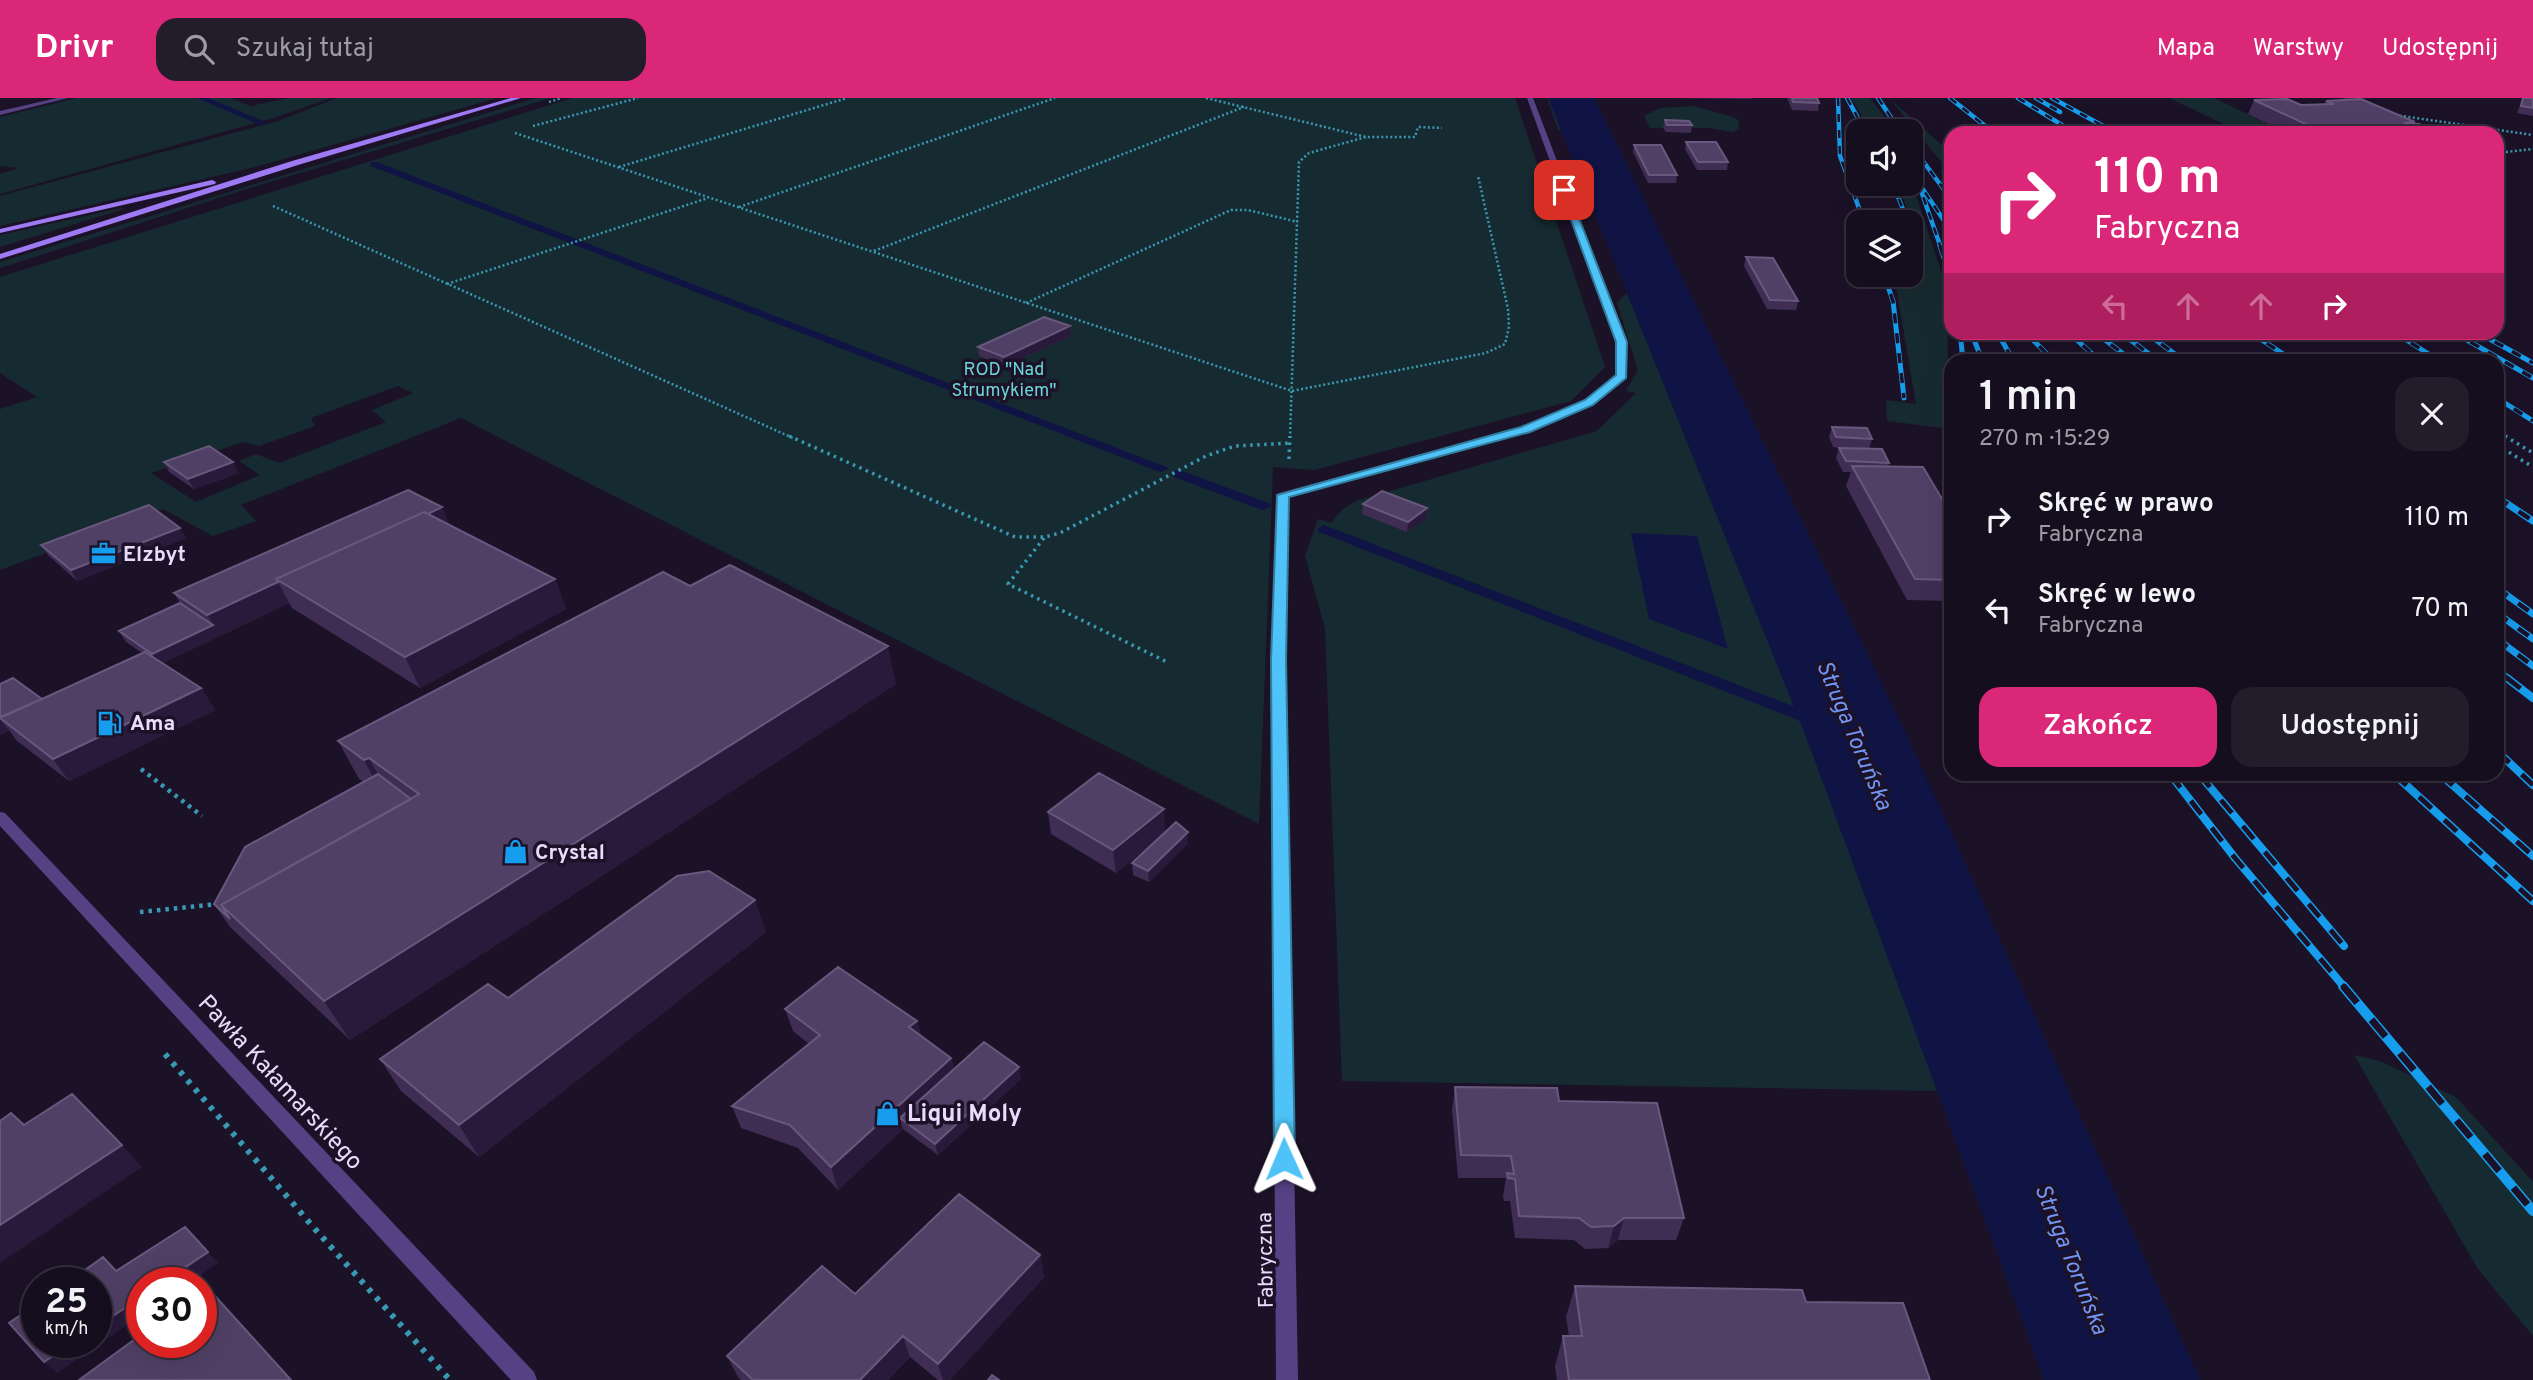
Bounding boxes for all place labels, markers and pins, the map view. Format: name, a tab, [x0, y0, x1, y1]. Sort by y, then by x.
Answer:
pin	[1534, 160, 1594, 220]
office icon: Elzbyt	[89, 540, 117, 568]
place label: Elzbyt	[123, 542, 186, 569]
fuel station icon: Ama	[96, 709, 124, 737]
place label: Ama	[130, 711, 175, 738]
shop icon: Crystal	[501, 838, 529, 866]
place label: Crystal	[535, 840, 605, 867]
shop icon: Liqui Moly	[873, 1099, 901, 1127]
place label: Liqui Moly	[907, 1100, 1022, 1130]

